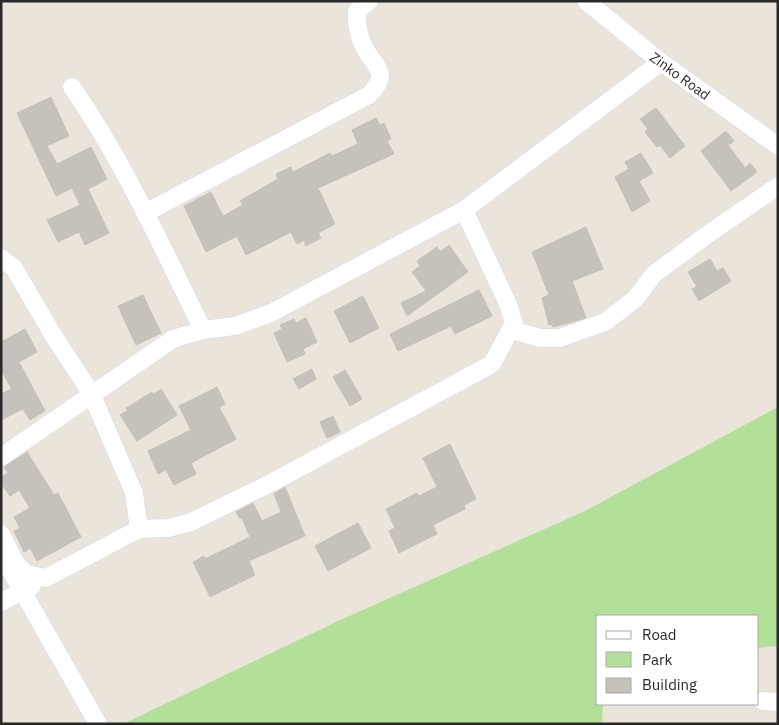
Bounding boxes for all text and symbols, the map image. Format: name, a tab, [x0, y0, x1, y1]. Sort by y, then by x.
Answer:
street label: Zinko Road	[646, 48, 714, 104]
legend	[596, 615, 759, 705]
text: Road	[642, 625, 677, 644]
text: Park	[642, 650, 672, 669]
text: Building	[642, 675, 697, 694]

